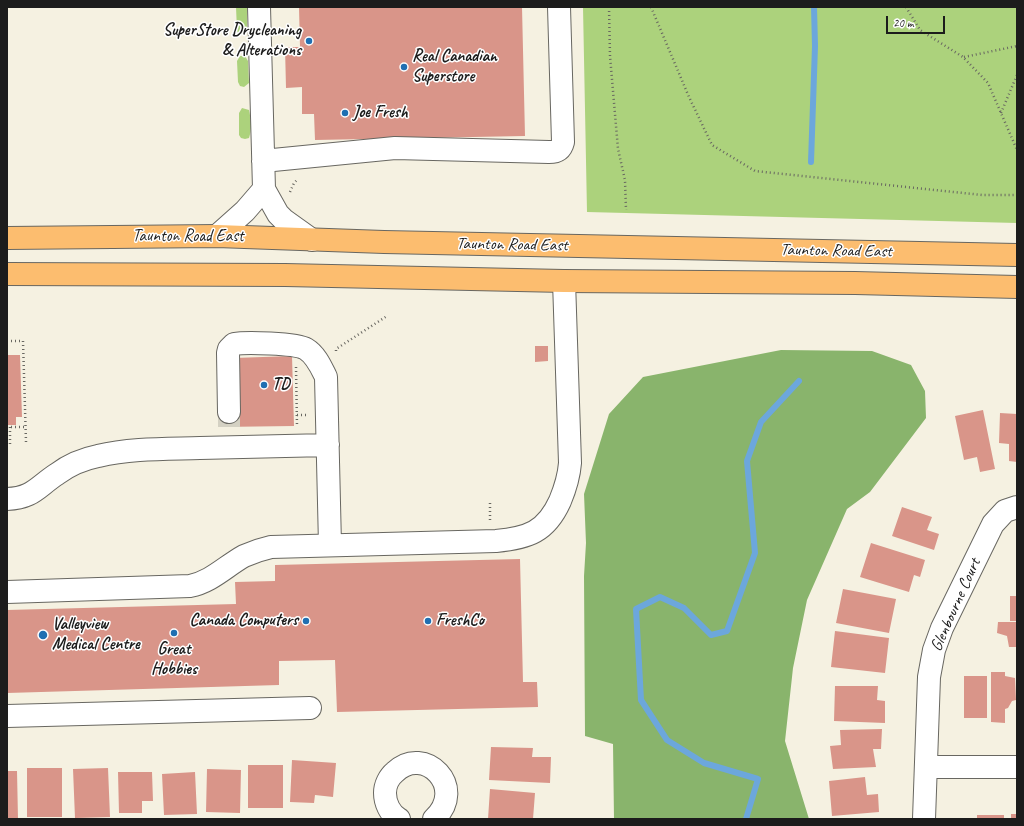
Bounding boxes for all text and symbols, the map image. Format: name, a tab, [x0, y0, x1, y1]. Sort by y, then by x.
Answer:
scale bar	[888, 8, 947, 34]
text: 20 m	[893, 15, 913, 31]
place label: SuperStore Drycleaning & Alterations	[163, 21, 301, 61]
marker: SuperStore Drycleaning & Alterations	[304, 36, 314, 46]
place label: Real Canadian Superstore	[412, 47, 497, 87]
marker: Real Canadian Superstore	[399, 62, 409, 72]
place label: Joe Fresh	[353, 103, 408, 123]
marker: Joe Fresh	[340, 108, 350, 118]
street label: Taunton Road East	[132, 227, 244, 247]
street label: Taunton Road East	[456, 234, 568, 256]
street label: Taunton Road East	[780, 240, 892, 262]
place label: TD	[272, 375, 290, 395]
marker: TD	[259, 380, 269, 390]
street label: Glenbourne Court	[926, 555, 986, 655]
place label: Canada Computers	[189, 611, 298, 631]
place label: FreshCo	[436, 611, 484, 631]
place label: Valleyview Medical Centre	[52, 615, 140, 655]
marker: Canada Computers	[301, 616, 311, 626]
marker: FreshCo	[423, 616, 433, 626]
marker: Great Hobbies	[169, 628, 179, 638]
marker: Valleyview Medical Centre	[37, 629, 49, 641]
place label: Great Hobbies	[151, 640, 197, 680]

